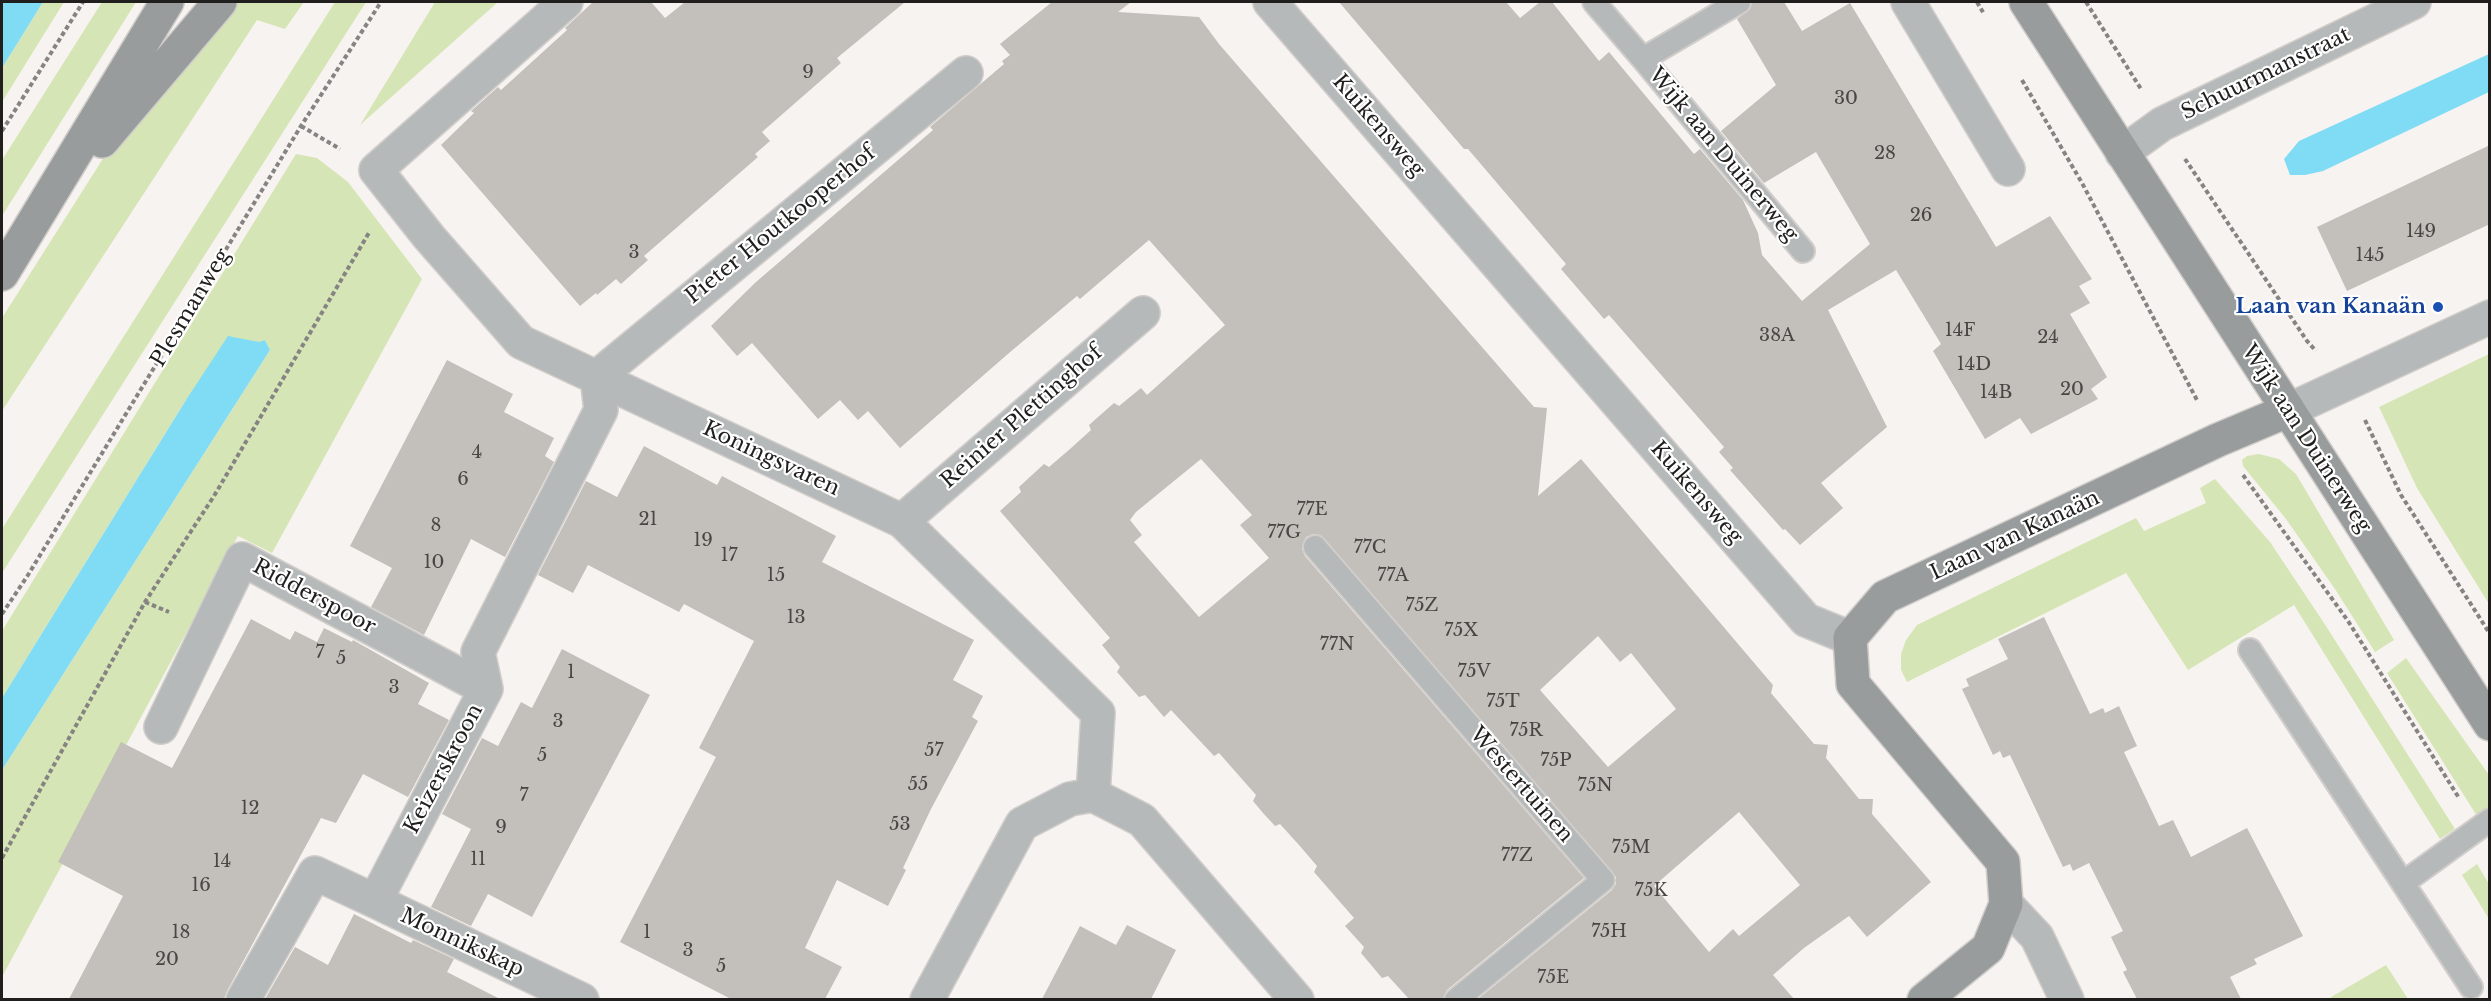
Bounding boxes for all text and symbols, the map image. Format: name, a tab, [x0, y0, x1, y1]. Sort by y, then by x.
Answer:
street label: Schuurmanstraat	[2177, 22, 2355, 126]
house number: 9	[802, 62, 814, 84]
street label: Wijk aan Duinerweg	[1643, 63, 1803, 247]
street label: Kuikensweg	[1327, 70, 1429, 182]
house number: 30	[1834, 88, 1858, 110]
street label: Pieter Houtkooperhof	[681, 141, 881, 309]
house number: 28	[1874, 143, 1896, 165]
house number: 26	[1910, 205, 1932, 227]
house number: 149	[2406, 221, 2436, 243]
house number: 3	[628, 242, 640, 264]
street label: Plesmanweg	[146, 244, 236, 372]
house number: 145	[2356, 245, 2384, 267]
place label: Laan van Kanaän	[2235, 294, 2426, 320]
marker: Laan van Kanaän	[2431, 300, 2445, 314]
house number: 14F	[1945, 320, 1975, 342]
house number: 38A	[1759, 325, 1795, 347]
house number: 24	[2037, 327, 2059, 349]
street label: Reinier Plettinghof	[936, 340, 1108, 494]
street label: Wijk aan Duinerweg	[2236, 340, 2376, 538]
house number: 14D	[1957, 354, 1991, 376]
house number: 20	[2060, 379, 2084, 401]
house number: 14B	[1980, 382, 2012, 404]
street label: Koningsvaren	[699, 416, 843, 502]
street label: Kuikensweg	[1645, 437, 1747, 549]
house number: 4	[472, 442, 482, 464]
house number: 6	[457, 469, 469, 491]
street label: Laan van Kanaän	[1926, 486, 2104, 586]
house number: 77E	[1296, 499, 1328, 521]
house number: 21	[638, 509, 658, 531]
house number: 8	[431, 515, 441, 537]
house number: 77G	[1267, 522, 1301, 544]
house number: 19	[693, 530, 713, 552]
house number: 77C	[1354, 537, 1386, 559]
house number: 17	[720, 545, 738, 567]
house number: 10	[424, 552, 444, 574]
street label: Ridderspoor	[248, 554, 380, 640]
house number: 15	[767, 565, 785, 587]
house number: 77A	[1377, 565, 1409, 587]
house number: 75Z	[1406, 595, 1438, 617]
house number: 13	[786, 607, 806, 629]
house number: 75X	[1444, 620, 1478, 642]
house number: 77N	[1320, 634, 1354, 656]
house number: 7	[315, 642, 325, 664]
house number: 5	[336, 648, 346, 670]
house number: 75V	[1457, 661, 1491, 683]
house number: 1	[567, 662, 575, 684]
house number: 3	[388, 677, 400, 699]
house number: 75T	[1486, 691, 1520, 713]
street label: Keizerskroon	[399, 700, 489, 838]
house number: 3	[552, 711, 564, 733]
house number: 75R	[1509, 720, 1543, 742]
street label: Westertuinen	[1464, 722, 1578, 848]
house number: 57	[924, 740, 944, 762]
house number: 5	[537, 745, 547, 767]
house number: 75P	[1540, 750, 1572, 772]
house number: 55	[908, 774, 928, 796]
house number: 75N	[1577, 775, 1613, 797]
house number: 7	[519, 785, 529, 807]
house number: 12	[240, 798, 260, 820]
house number: 53	[889, 814, 911, 836]
house number: 9	[495, 817, 507, 839]
house number: 75M	[1612, 837, 1650, 859]
house number: 77Z	[1501, 845, 1533, 867]
house number: 11	[470, 849, 486, 871]
house number: 14	[213, 851, 231, 873]
house number: 16	[191, 875, 211, 897]
house number: 75K	[1634, 880, 1668, 902]
street label: Monnikskap	[396, 903, 528, 983]
house number: 75H	[1591, 921, 1627, 943]
house number: 18	[172, 922, 190, 944]
house number: 1	[643, 922, 651, 944]
house number: 3	[682, 940, 694, 962]
house number: 20	[155, 949, 179, 971]
house number: 5	[716, 956, 726, 978]
house number: 75E	[1537, 967, 1569, 989]

